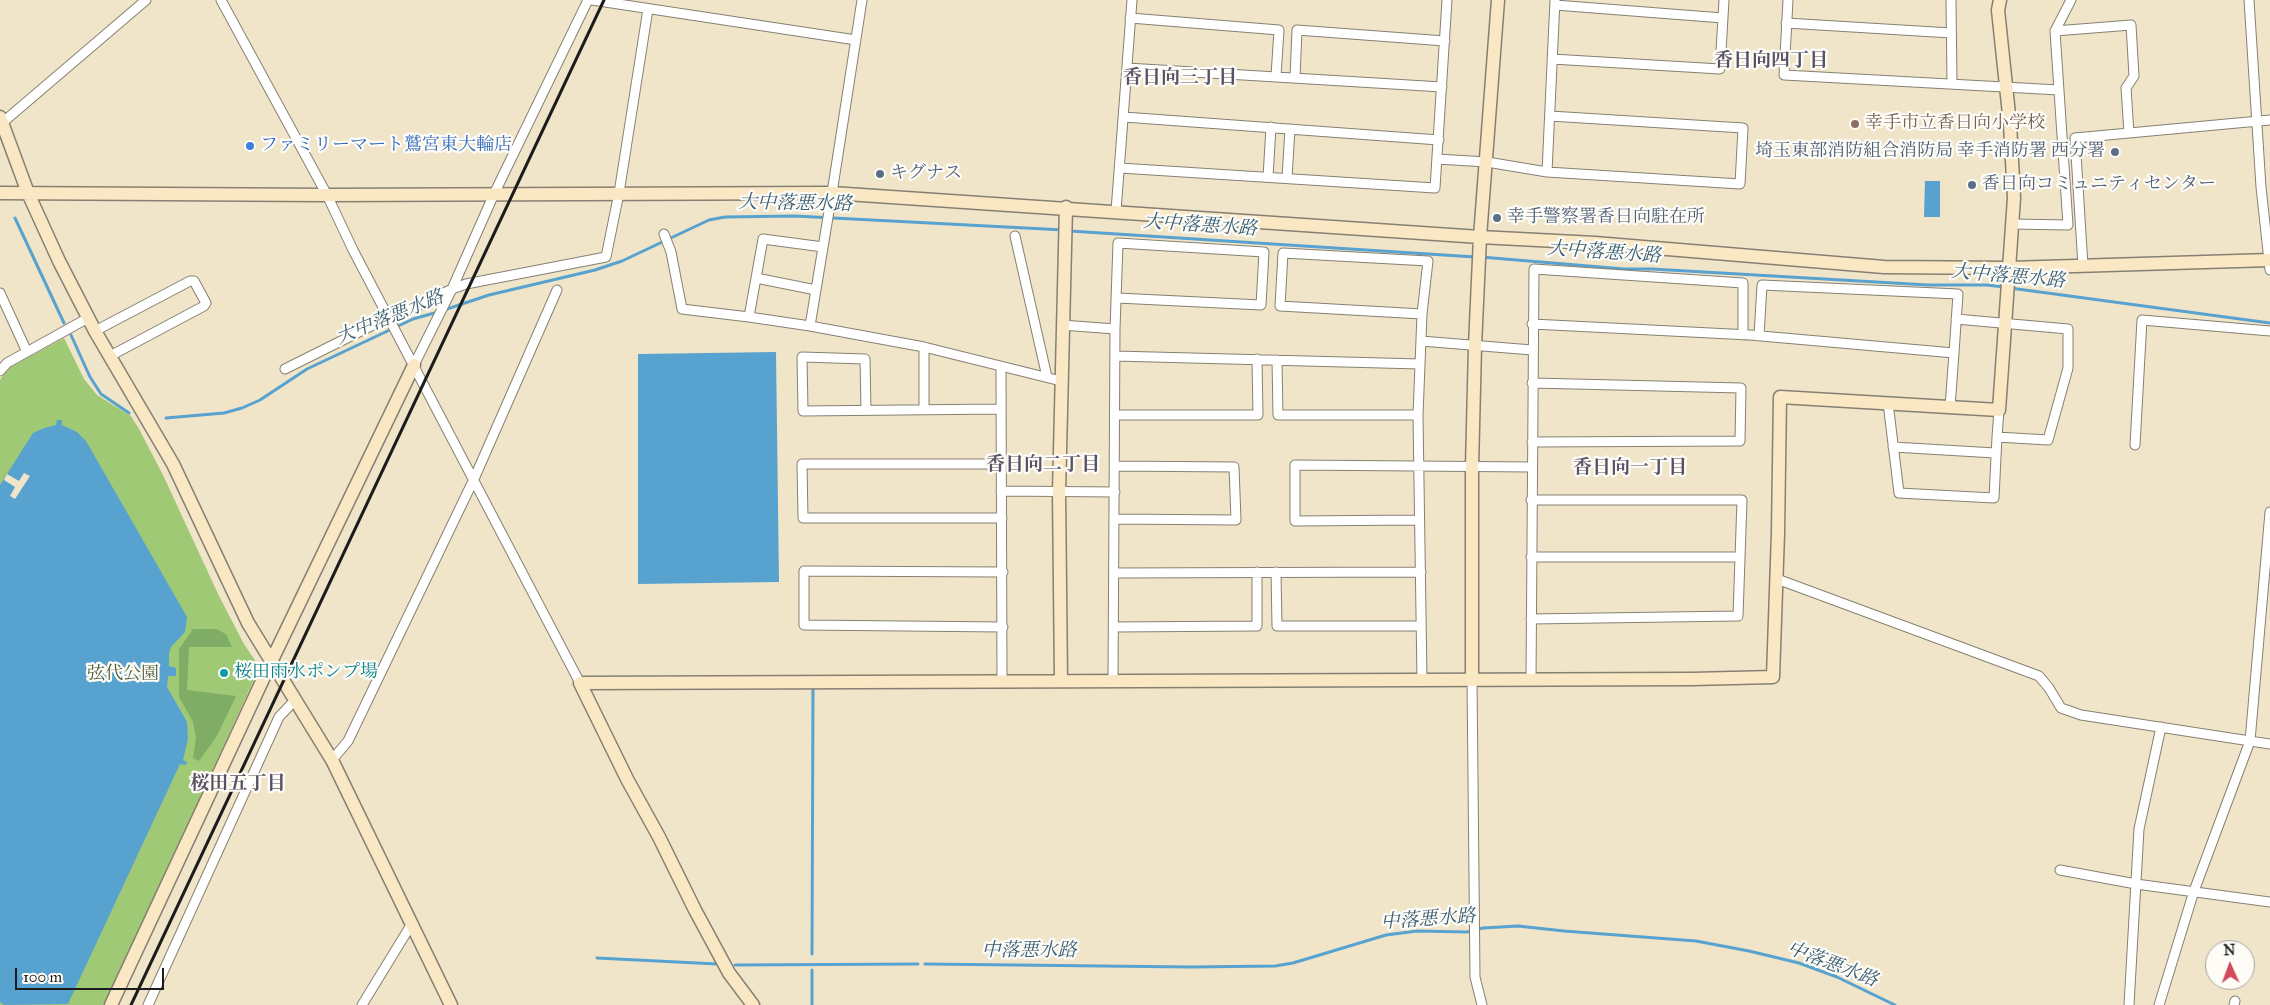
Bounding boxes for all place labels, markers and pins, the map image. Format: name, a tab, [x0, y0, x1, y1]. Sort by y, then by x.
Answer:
place label: 幸手市立香日向小学校	[1865, 113, 2045, 135]
marker: 幸手市立香日向小学校	[1849, 118, 1861, 130]
place label: ファミリーマート鷲宮東大輪店	[260, 135, 512, 157]
marker: ファミリーマート鷲宮東大輪店	[244, 140, 256, 152]
place label: 埼玉東部消防組合消防局 幸手消防署 西分署	[1755, 141, 2105, 163]
marker: 埼玉東部消防組合消防局 幸手消防署 西分署	[2109, 146, 2121, 158]
place label: キグナス	[890, 163, 962, 185]
marker: キグナス	[874, 168, 886, 180]
place label: 香日向コミュニティセンター	[1982, 174, 2216, 196]
marker: 香日向コミュニティセンター	[1966, 179, 1978, 191]
place label: 幸手警察署香日向駐在所	[1507, 207, 1705, 229]
marker: 幸手警察署香日向駐在所	[1491, 212, 1503, 224]
place label: 桜田雨水ポンプ場	[234, 662, 378, 684]
marker: 桜田雨水ポンプ場	[218, 667, 230, 679]

